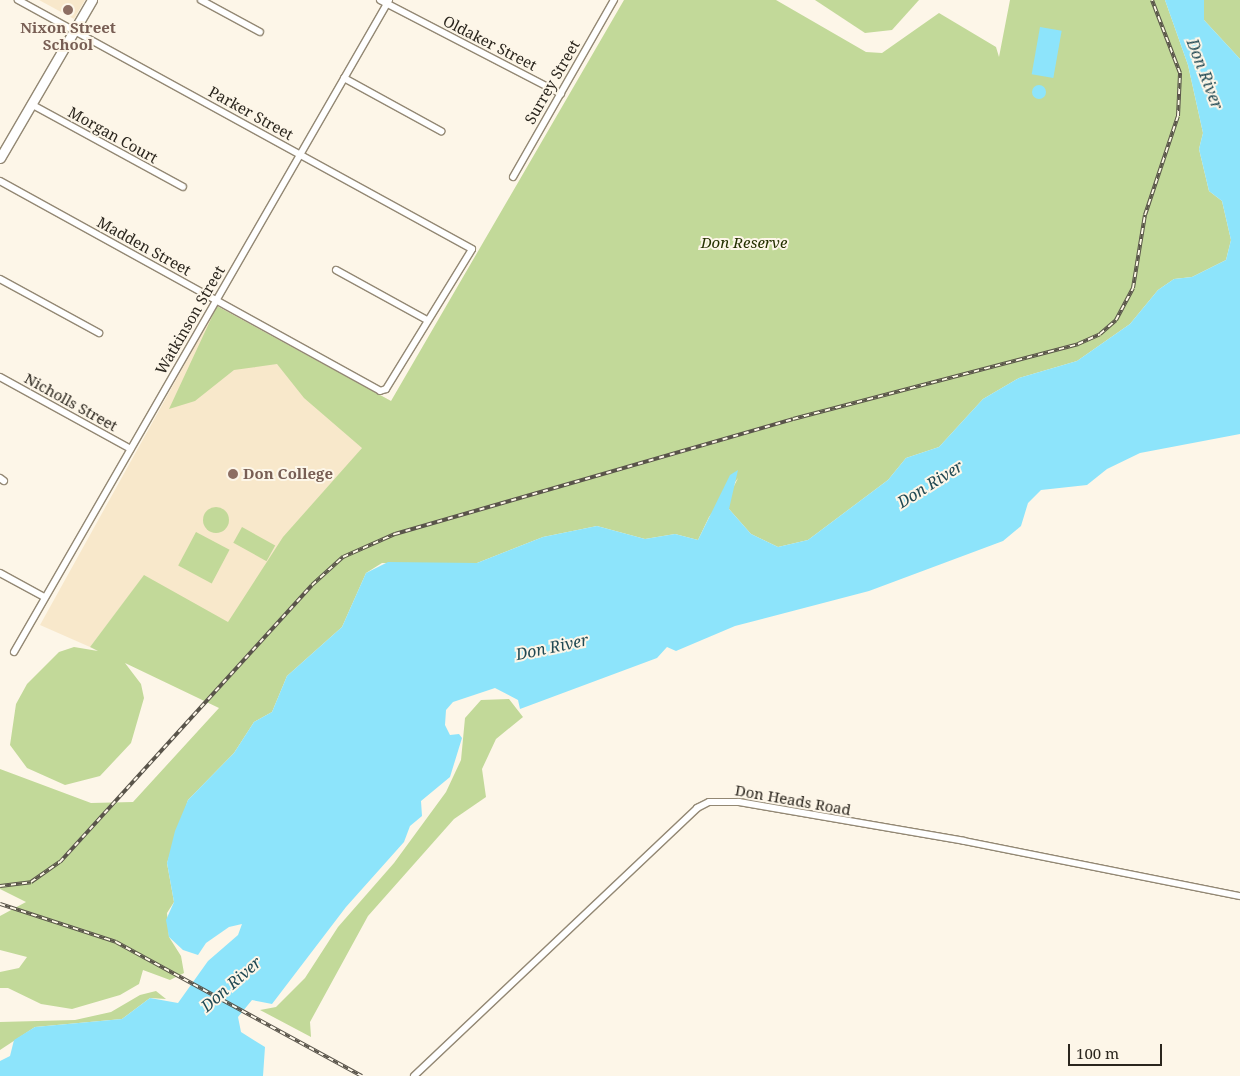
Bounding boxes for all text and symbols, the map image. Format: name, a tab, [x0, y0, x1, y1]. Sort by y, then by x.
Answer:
marker: Nixon Street School	[62, 4, 74, 16]
street label: Oldaker Street	[440, 12, 540, 74]
place label: Nixon Street School	[20, 18, 116, 53]
water label: Don River	[1183, 36, 1227, 112]
street label: Surrey Street	[521, 37, 583, 127]
street label: Parker Street	[206, 82, 296, 144]
street label: Morgan Court	[65, 103, 161, 167]
street label: Madden Street	[94, 213, 194, 279]
park label: Don Reserve	[701, 234, 787, 252]
street label: Watkinson Street	[152, 262, 228, 378]
street label: Nicholls Street	[21, 369, 121, 435]
water label: Don River	[894, 456, 966, 512]
place label: Don College	[243, 465, 333, 483]
marker: Don College	[227, 468, 239, 480]
water label: Don River	[514, 630, 590, 664]
street label: Don Heads Road	[734, 781, 852, 819]
water label: Don River	[197, 952, 265, 1016]
scale bar	[1070, 1034, 1164, 1066]
text: 100 m	[1076, 1043, 1119, 1063]

